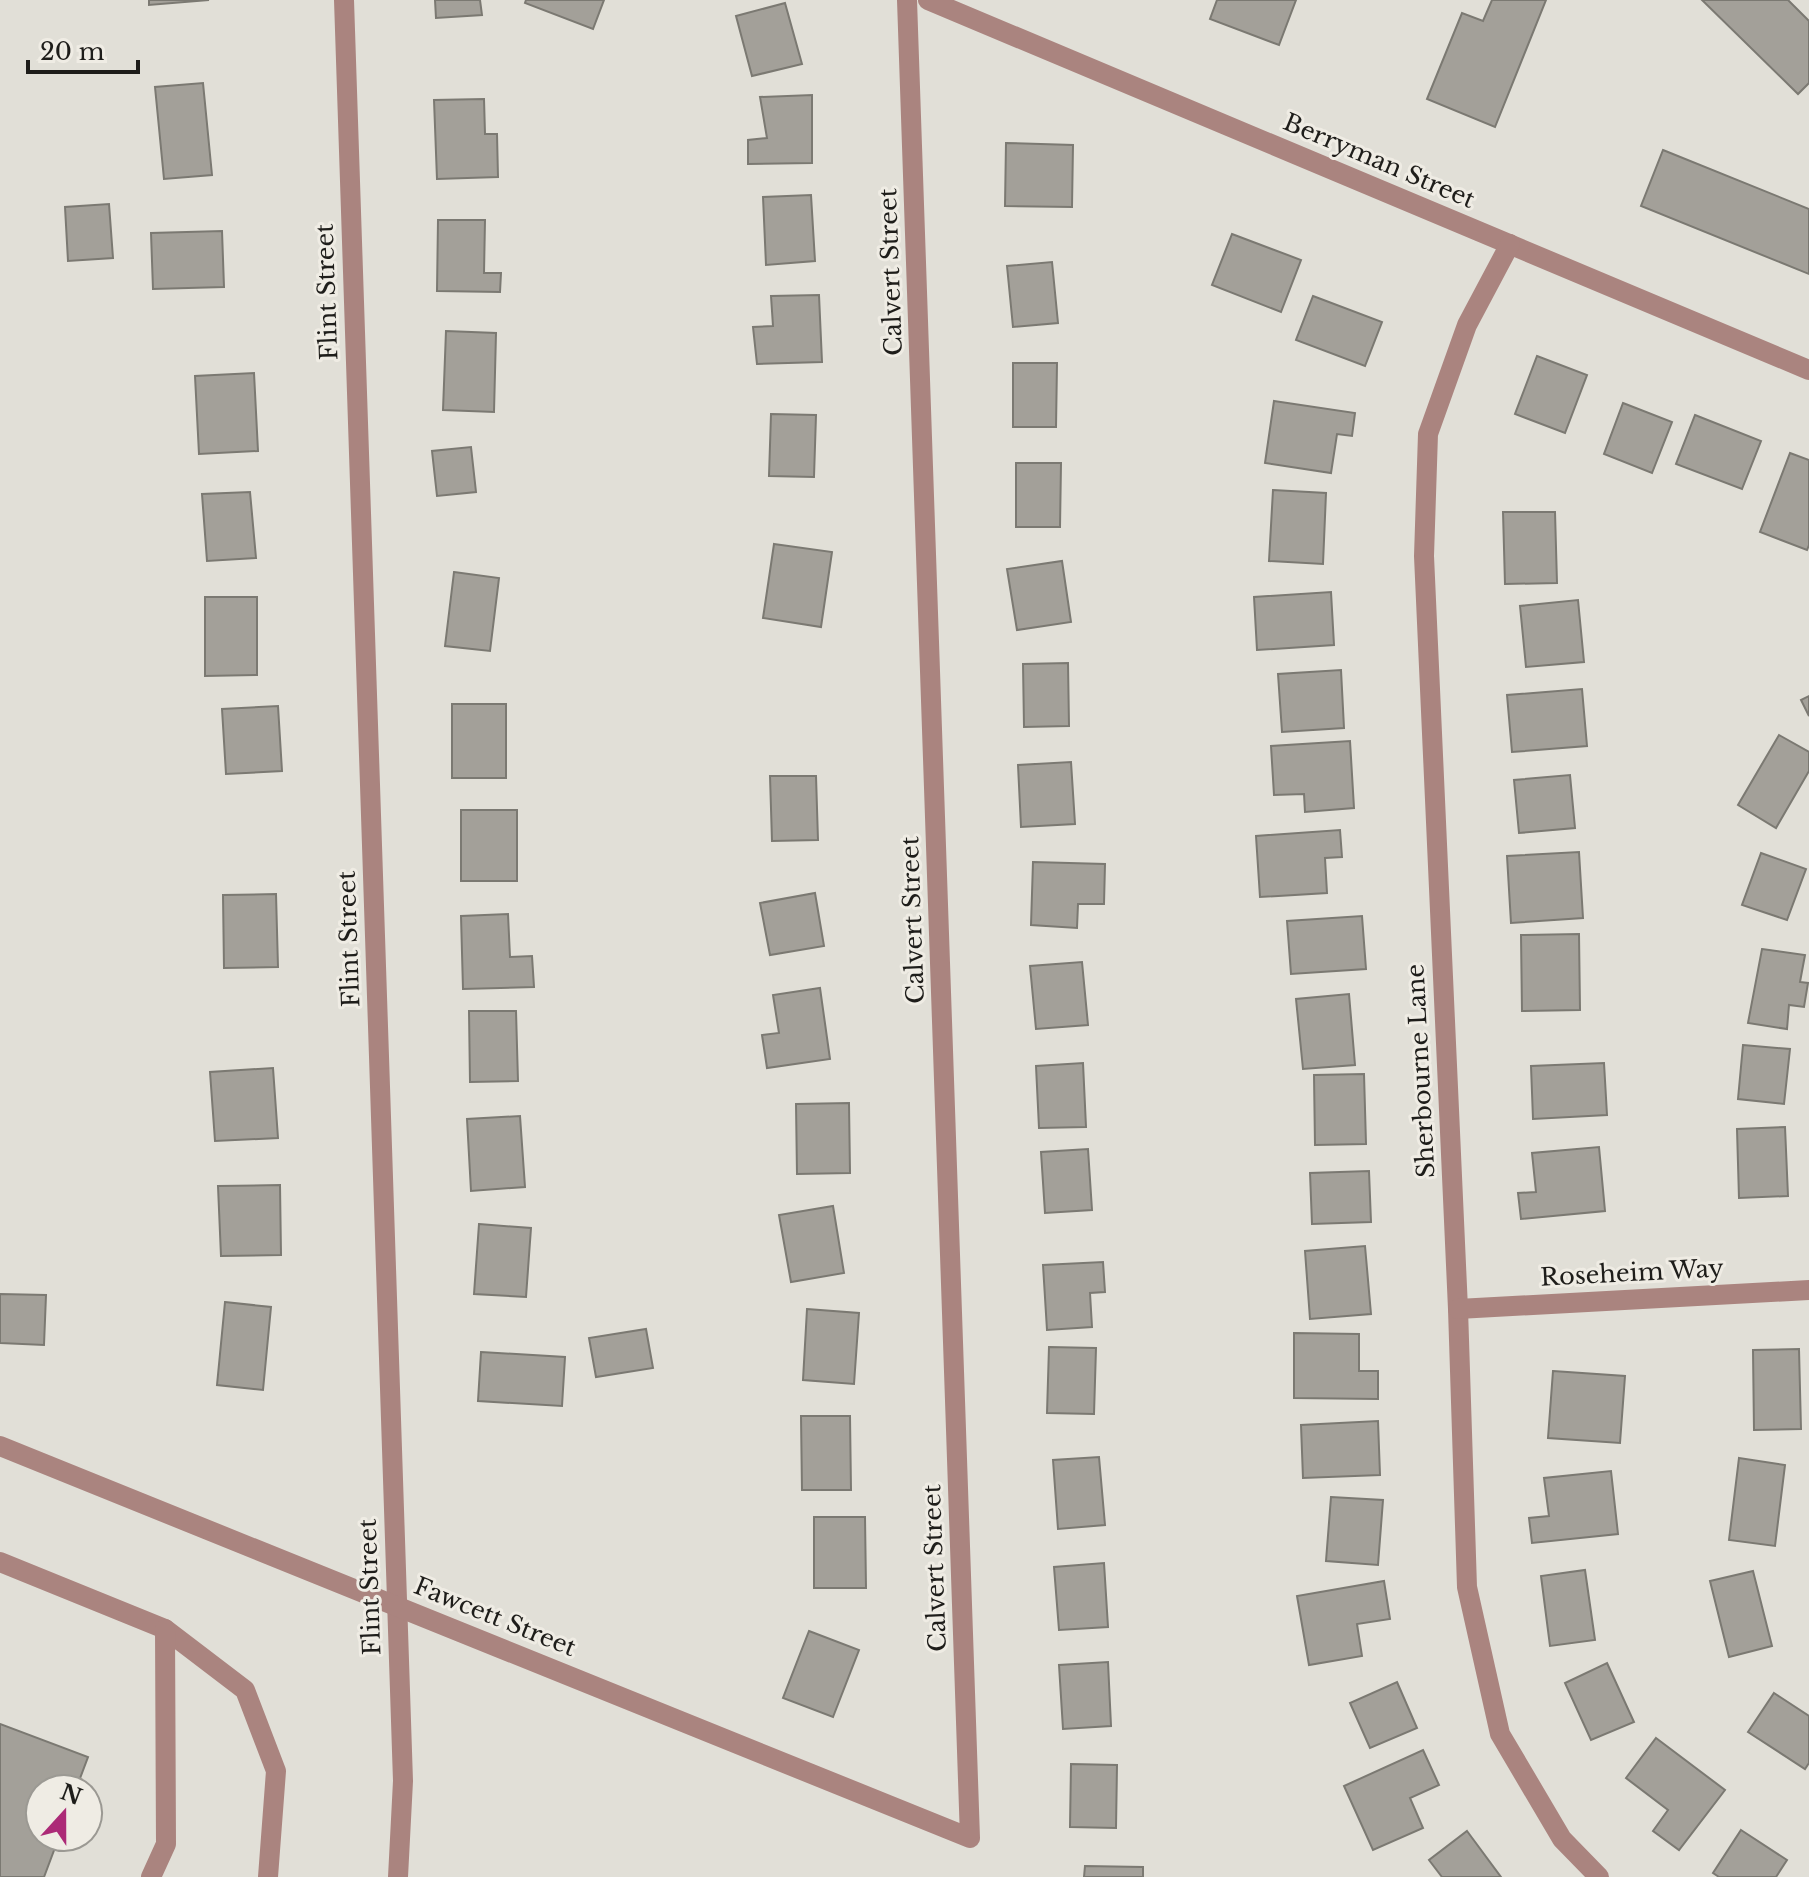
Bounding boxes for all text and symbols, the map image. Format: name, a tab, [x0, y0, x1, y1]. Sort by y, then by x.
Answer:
scale bar	[28, 24, 138, 74]
text: 20 m	[40, 37, 105, 66]
street label: Berryman Street	[1279, 107, 1479, 214]
street label: Calvert Street	[873, 188, 908, 356]
street label: Flint Street	[310, 223, 343, 361]
street label: Calvert Street	[895, 836, 930, 1004]
street label: Flint Street	[332, 870, 365, 1008]
street label: Sherbourne Lane	[1400, 963, 1441, 1179]
street label: Roseheim Way	[1540, 1253, 1725, 1292]
street label: Calvert Street	[917, 1484, 952, 1652]
street label: Flint Street	[353, 1518, 386, 1656]
street label: Fawcett Street	[410, 1571, 580, 1662]
north arrow	[24, 1773, 104, 1853]
text: N	[56, 1778, 86, 1811]

